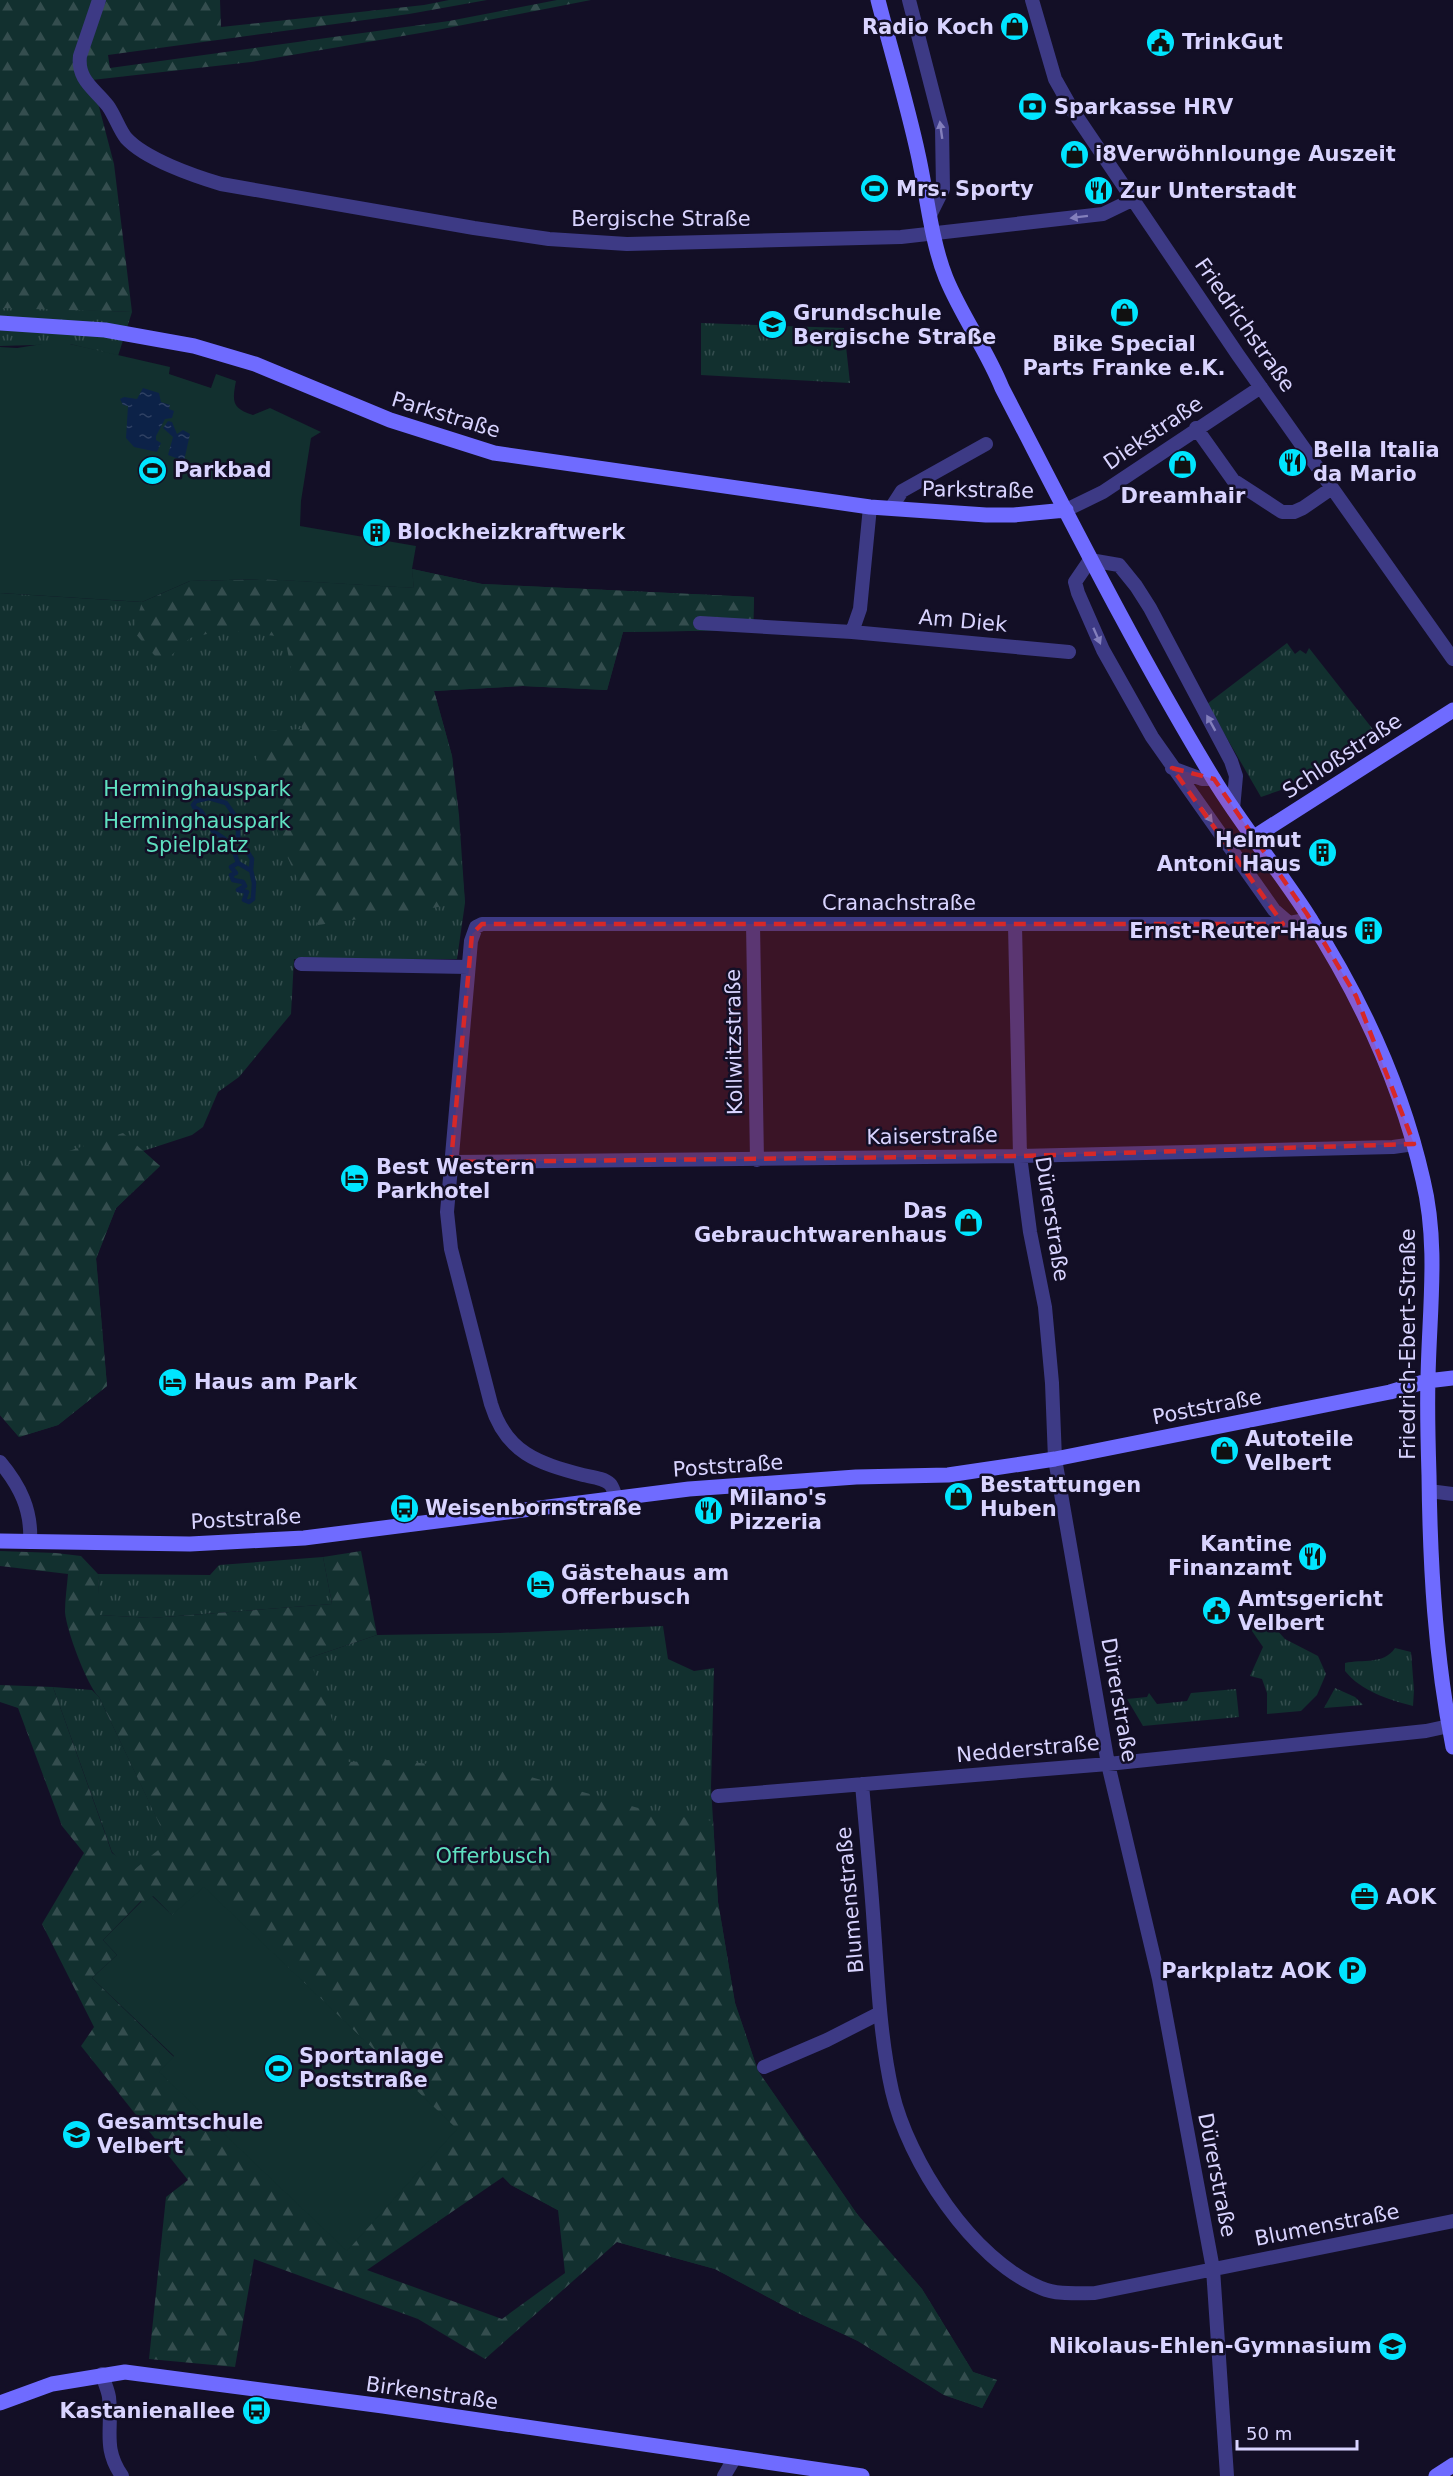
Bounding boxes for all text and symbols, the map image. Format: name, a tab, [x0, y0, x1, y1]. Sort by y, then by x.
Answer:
shop icon: Radio Koch	[999, 11, 1031, 43]
place label: Radio Koch	[862, 15, 994, 39]
public building icon: TrinkGut	[1145, 26, 1177, 58]
place label: TrinkGut	[1182, 30, 1283, 54]
bank icon: Sparkasse HRV	[1017, 91, 1049, 123]
place label: Sparkasse HRV	[1054, 95, 1234, 119]
one-way arrow	[936, 121, 946, 140]
shop icon: i8Verwöhnlounge Auszeit	[1058, 138, 1090, 170]
place label: i8Verwöhnlounge Auszeit	[1095, 142, 1396, 166]
sports icon: Mrs. Sporty	[859, 173, 891, 205]
restaurant icon: Zur Unterstadt	[1083, 175, 1115, 207]
place label: Mrs. Sporty	[896, 177, 1034, 201]
place label: Zur Unterstadt	[1120, 179, 1296, 203]
street label: Bergische Straße	[571, 207, 751, 231]
one-way arrow	[1070, 213, 1089, 222]
street label: Friedrichstraße	[1190, 254, 1300, 396]
shop icon: Bike Special Parts Franke e.K.	[1108, 297, 1140, 329]
place label: Grundschule Bergische Straße	[793, 301, 996, 349]
school or university icon: Grundschule Bergische Straße	[756, 309, 788, 341]
place label: Bike Special Parts Franke e.K.	[1022, 332, 1226, 380]
street label: Parkstraße	[389, 387, 503, 443]
street label: Diekstraße	[1099, 391, 1207, 475]
place label: Bella Italia da Mario	[1313, 438, 1440, 486]
restaurant icon: Bella Italia da Mario	[1276, 446, 1308, 478]
shop icon: Dreamhair	[1167, 449, 1199, 481]
sports icon: Parkbad	[137, 454, 169, 486]
place label: Parkbad	[174, 458, 272, 482]
street label: Parkstraße	[922, 477, 1034, 503]
place label: Dreamhair	[1121, 484, 1246, 508]
building icon: Blockheizkraftwerk	[360, 516, 392, 548]
place label: Blockheizkraftwerk	[397, 520, 626, 544]
street label: Am Diek	[918, 605, 1009, 637]
one-way arrow	[1092, 628, 1101, 645]
street label: Schloßstraße	[1278, 709, 1406, 803]
one-way arrow	[1206, 715, 1217, 731]
park label: Herminghauspark	[103, 777, 291, 801]
one-way arrow	[1201, 806, 1213, 822]
park label: Herminghauspark Spielplatz	[103, 809, 291, 857]
place label: Helmut Antoni Haus	[1157, 828, 1301, 876]
building icon: Helmut Antoni Haus	[1306, 836, 1338, 868]
street label: Cranachstraße	[822, 891, 976, 915]
building icon: Ernst-Reuter-Haus	[1353, 915, 1385, 947]
place label: Ernst-Reuter-Haus	[1129, 919, 1348, 943]
street label: Kollwitzstraße	[721, 969, 747, 1115]
street label: Kaiserstraße	[866, 1123, 998, 1149]
place label: Best Western Parkhotel	[376, 1155, 535, 1203]
street label: Dürerstraße	[1030, 1155, 1074, 1283]
hotel icon: Best Western Parkhotel	[339, 1163, 371, 1195]
place label: Das Gebrauchtwarenhaus	[694, 1199, 947, 1247]
shop icon: Das Gebrauchtwarenhaus	[952, 1207, 984, 1239]
street label: Friedrich-Ebert-Straße	[1396, 1228, 1420, 1460]
hotel icon: Haus am Park	[157, 1366, 189, 1398]
place label: Haus am Park	[194, 1370, 358, 1394]
street label: Poststraße	[1150, 1385, 1264, 1429]
place label: Autoteile Velbert	[1245, 1427, 1354, 1475]
shop icon: Autoteile Velbert	[1208, 1435, 1240, 1467]
street label: Poststraße	[672, 1450, 784, 1482]
place label: Bestattungen Huben	[980, 1473, 1141, 1521]
shop icon: Bestattungen Huben	[943, 1481, 975, 1513]
place label: Milano's Pizzeria	[729, 1486, 827, 1534]
bus stop icon: Weisenbornstraße	[388, 1492, 420, 1524]
restaurant icon: Milano's Pizzeria	[692, 1494, 724, 1526]
place label: Weisenbornstraße	[425, 1496, 642, 1520]
street label: Poststraße	[190, 1504, 302, 1534]
place label: Kantine Finanzamt	[1168, 1532, 1292, 1580]
restaurant icon: Kantine Finanzamt	[1297, 1540, 1329, 1572]
place label: Gästehaus am Offerbusch	[561, 1561, 729, 1609]
hotel icon: Gästehaus am Offerbusch	[524, 1569, 556, 1601]
place label: Amtsgericht Velbert	[1238, 1587, 1383, 1635]
public building icon: Amtsgericht Velbert	[1201, 1595, 1233, 1627]
street label: Dürerstraße	[1096, 1636, 1142, 1764]
street label: Nedderstraße	[955, 1731, 1101, 1767]
street label: Blumenstraße	[832, 1826, 868, 1974]
park label: Offerbusch	[436, 1844, 551, 1868]
office icon: AOK	[1349, 1881, 1381, 1913]
place label: AOK	[1386, 1885, 1437, 1909]
parking icon: Parkplatz AOK	[1336, 1955, 1368, 1987]
place label: Parkplatz AOK	[1161, 1959, 1332, 1983]
place label: Sportanlage Poststraße	[299, 2044, 444, 2092]
sports icon: Sportanlage Poststraße	[262, 2052, 294, 2084]
place label: Gesamtschule Velbert	[97, 2110, 263, 2158]
street label: Dürerstraße	[1193, 2111, 1241, 2239]
school or university icon: Gesamtschule Velbert	[60, 2118, 92, 2150]
street label: Blumenstraße	[1253, 2199, 1401, 2251]
school or university icon: Nikolaus-Ehlen-Gymnasium	[1377, 2330, 1409, 2362]
place label: Nikolaus-Ehlen-Gymnasium	[1049, 2334, 1372, 2358]
street label: Birkenstraße	[364, 2372, 500, 2414]
bus stop icon: Kastanienallee	[240, 2395, 272, 2427]
place label: Kastanienallee	[59, 2399, 235, 2423]
scale bar	[1237, 2413, 1357, 2451]
text: 50 m	[1246, 2423, 1292, 2444]

